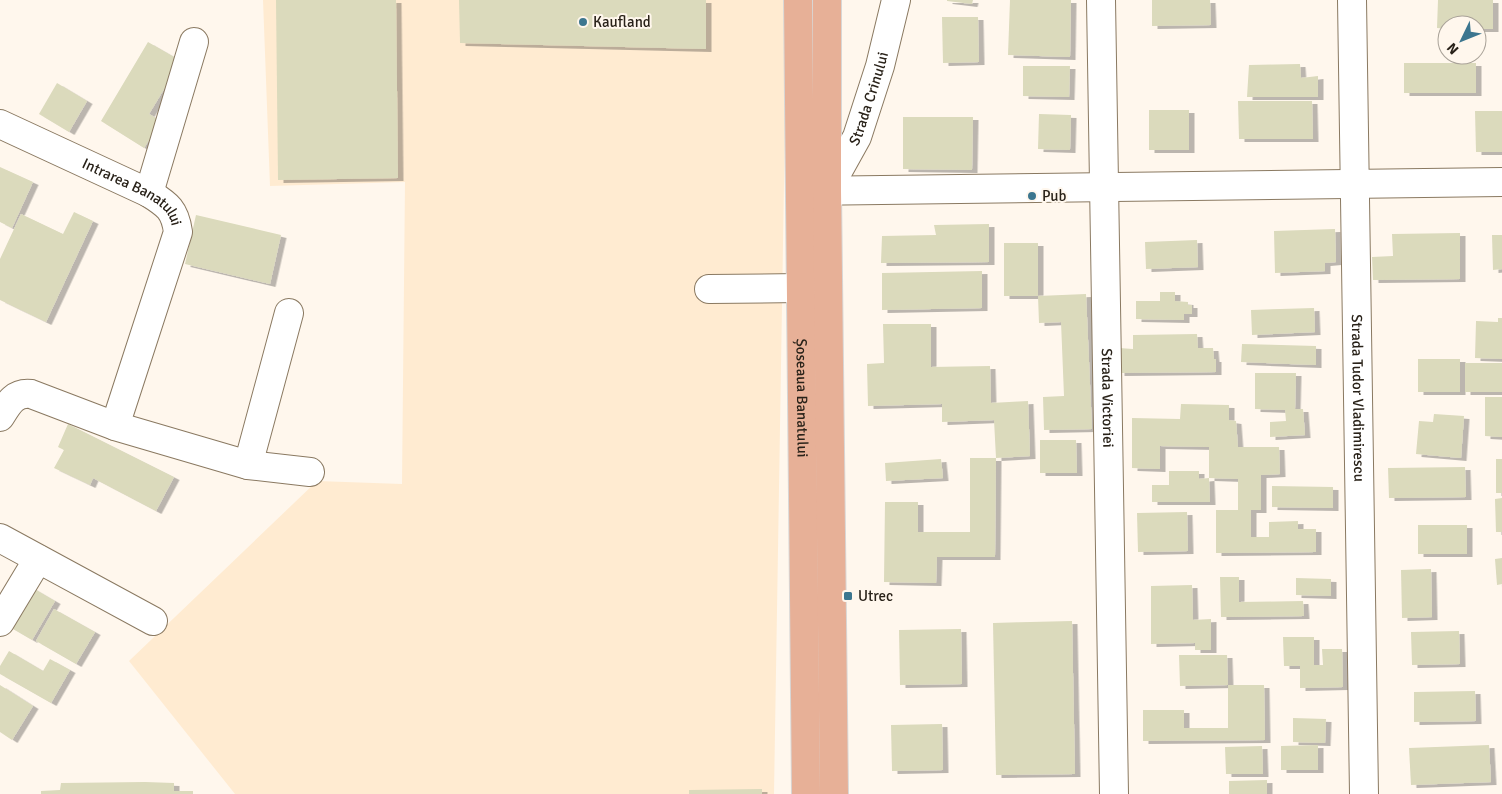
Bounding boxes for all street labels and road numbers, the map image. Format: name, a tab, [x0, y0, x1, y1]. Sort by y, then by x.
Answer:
street label: Strada Crinului	[845, 50, 892, 149]
street label: Intrarea Banatului	[79, 154, 186, 227]
street label: Strada Tudor Vladimirescu	[1348, 314, 1368, 482]
street label: Șoseaua Banatului	[792, 338, 812, 458]
street label: Strada Victoriei	[1098, 348, 1117, 448]

